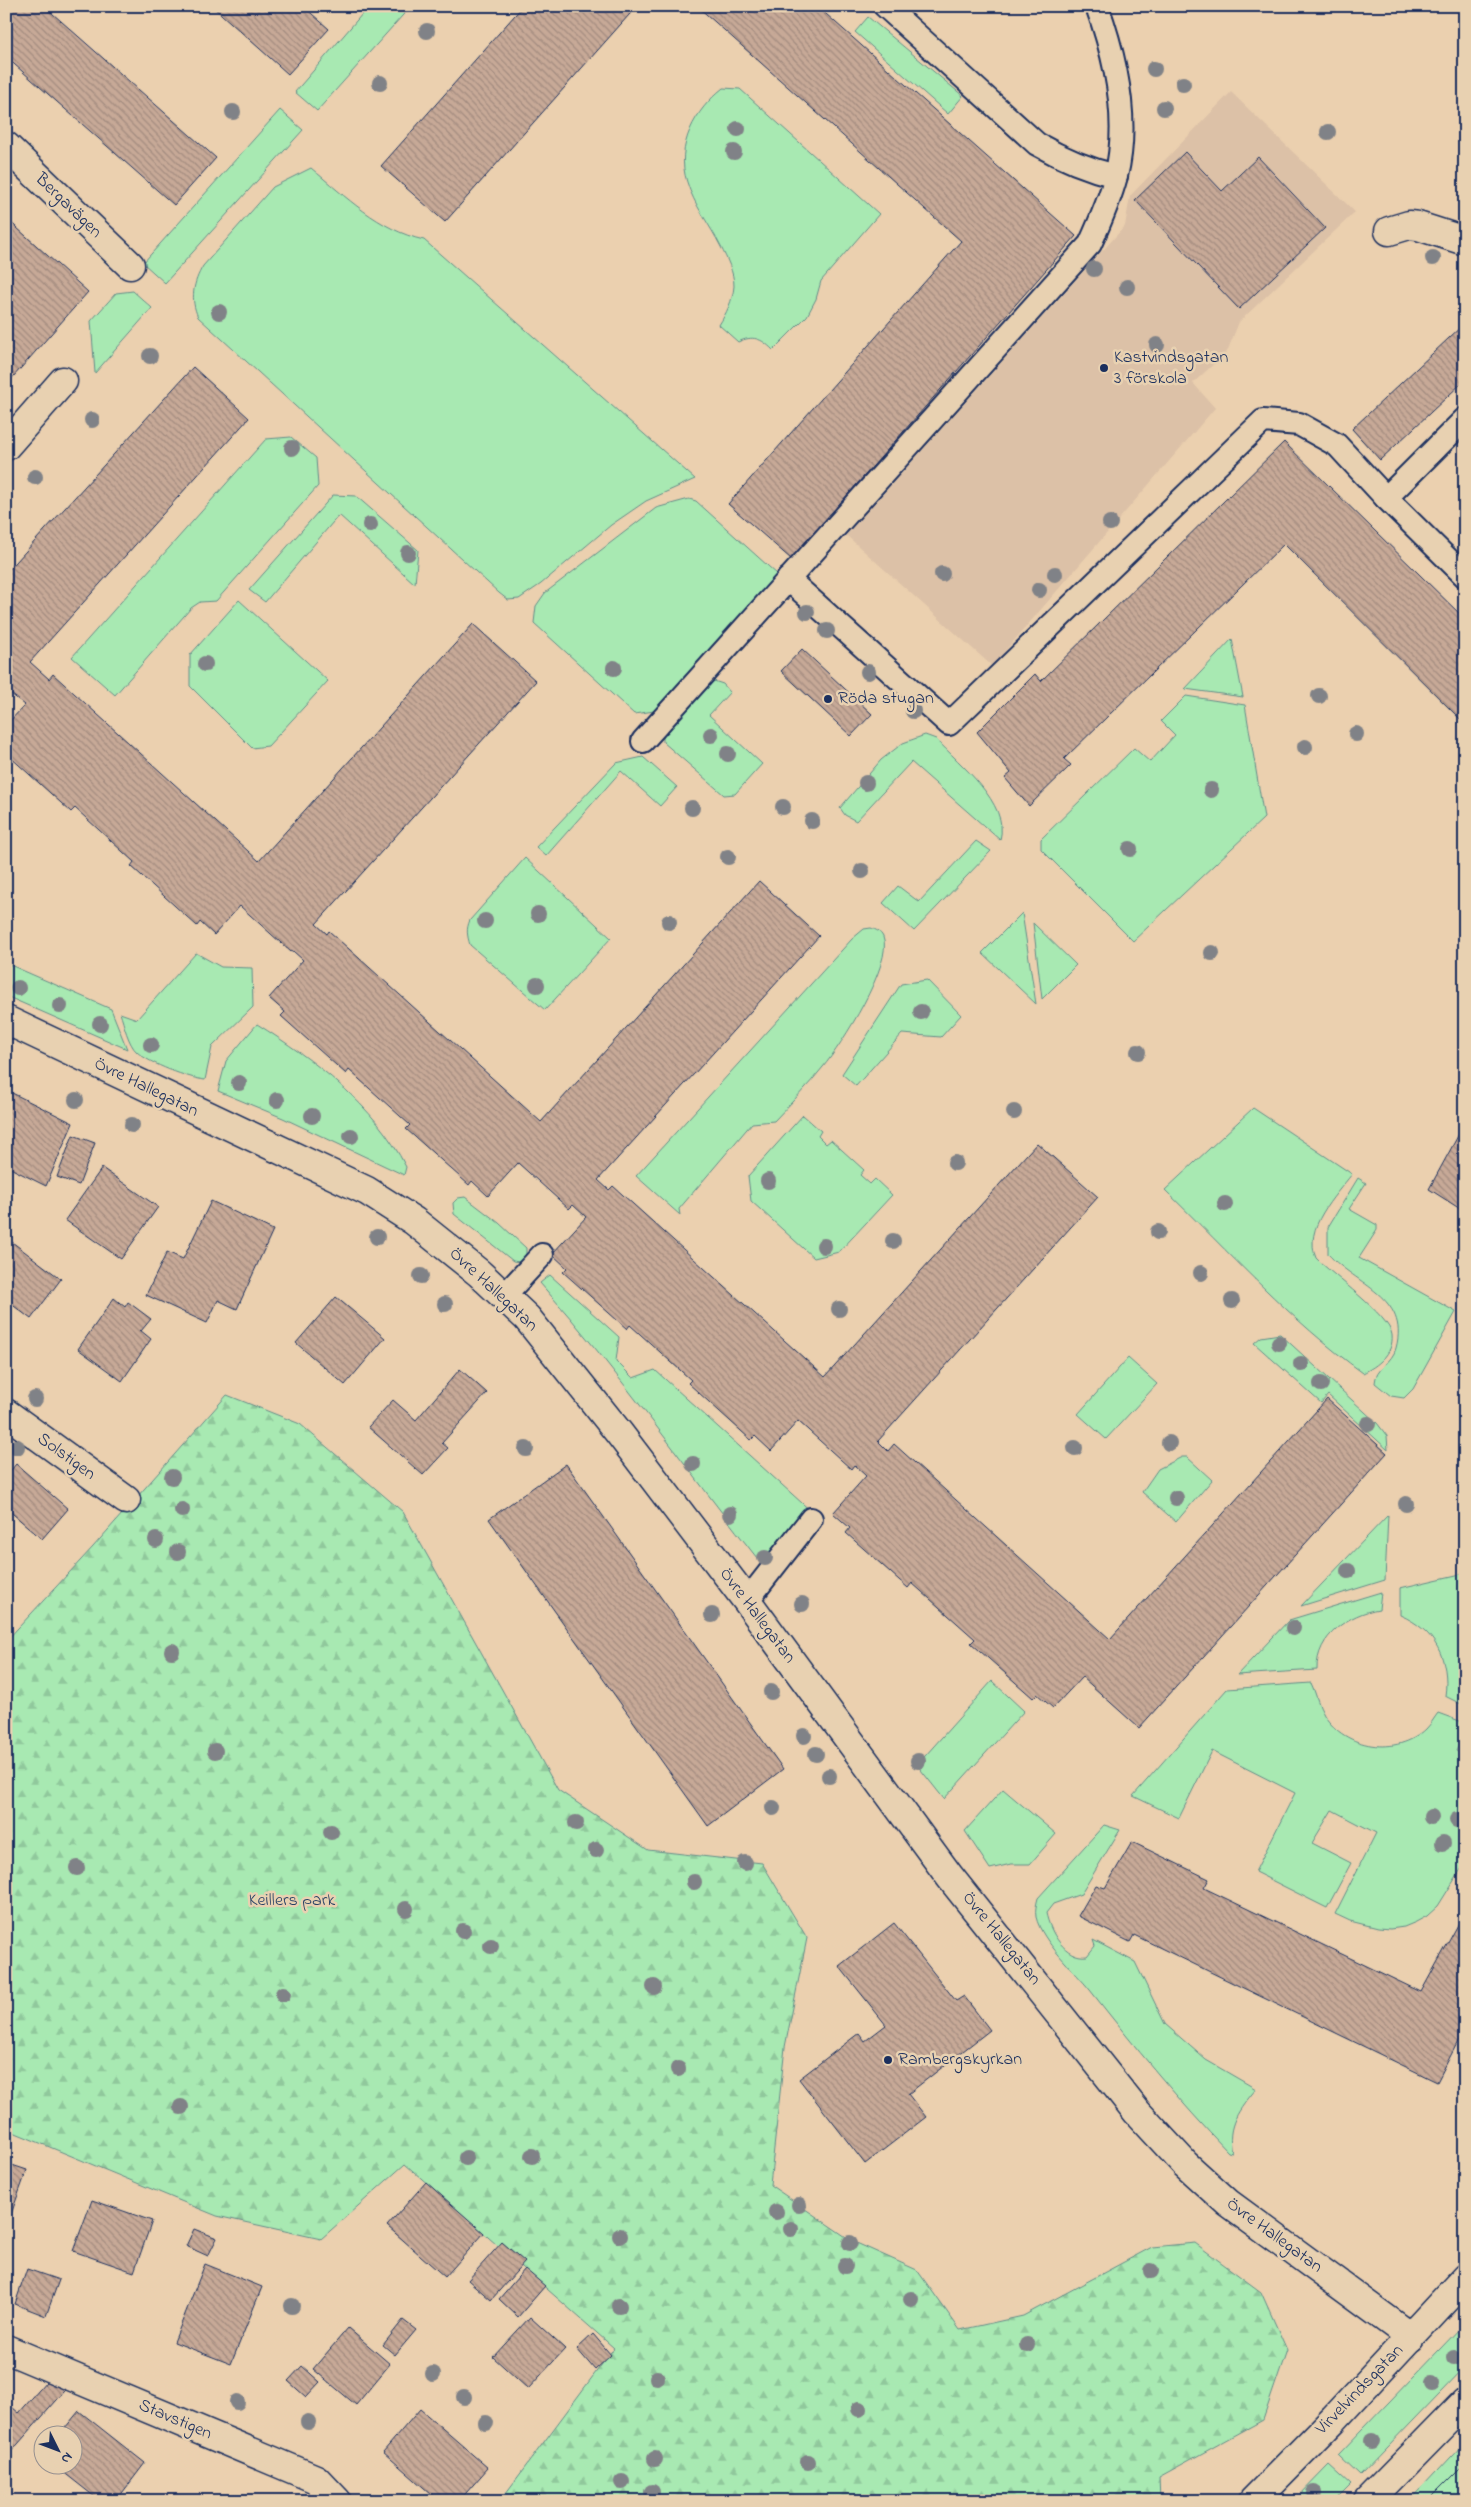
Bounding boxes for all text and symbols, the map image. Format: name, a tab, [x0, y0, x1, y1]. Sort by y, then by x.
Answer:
street label: Bergavägen	[27, 167, 108, 246]
place label: Kastvindsgatan 3 förskola	[1114, 345, 1229, 392]
marker: Kastvindsgatan 3 förskola	[1098, 362, 1110, 374]
place label: Röda stugan	[838, 686, 934, 713]
marker: Röda stugan	[822, 693, 834, 705]
street label: Övre Hallegatan	[89, 1051, 203, 1126]
street label: Övre Hallegatan	[442, 1242, 544, 1339]
street label: Solstigen	[31, 1427, 101, 1488]
street label: Övre Hallegatan	[712, 1563, 802, 1670]
street label: Övre Hallegatan	[954, 1887, 1047, 1992]
park label: Keillers park	[249, 1888, 335, 1914]
place label: Rambergskyrkan	[898, 2047, 1022, 2074]
marker: Rambergskyrkan	[882, 2054, 894, 2066]
street label: Övre Hallegatan	[1220, 2192, 1328, 2281]
street label: Virvelvindsgatan	[1309, 2339, 1411, 2443]
street label: Stavstigen	[134, 2393, 216, 2448]
north arrow	[32, 2424, 82, 2474]
text: N	[56, 2447, 78, 2468]

